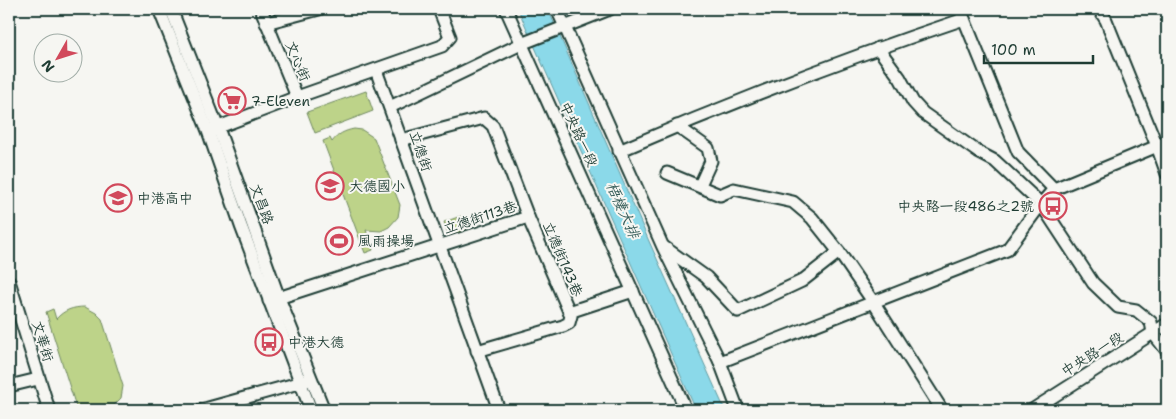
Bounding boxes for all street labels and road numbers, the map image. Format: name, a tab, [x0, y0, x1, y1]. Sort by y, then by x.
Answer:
street label: 文心街	[282, 38, 314, 84]
street label: 中央路一段	[556, 98, 602, 170]
street label: 立德街	[406, 128, 436, 174]
street label: 文昌路	[246, 181, 278, 227]
street label: 立德街113巷	[441, 196, 520, 237]
street label: 立德街143巷	[539, 219, 587, 300]
street label: 文華街	[28, 318, 58, 364]
street label: 中央路一段	[1058, 328, 1126, 380]

